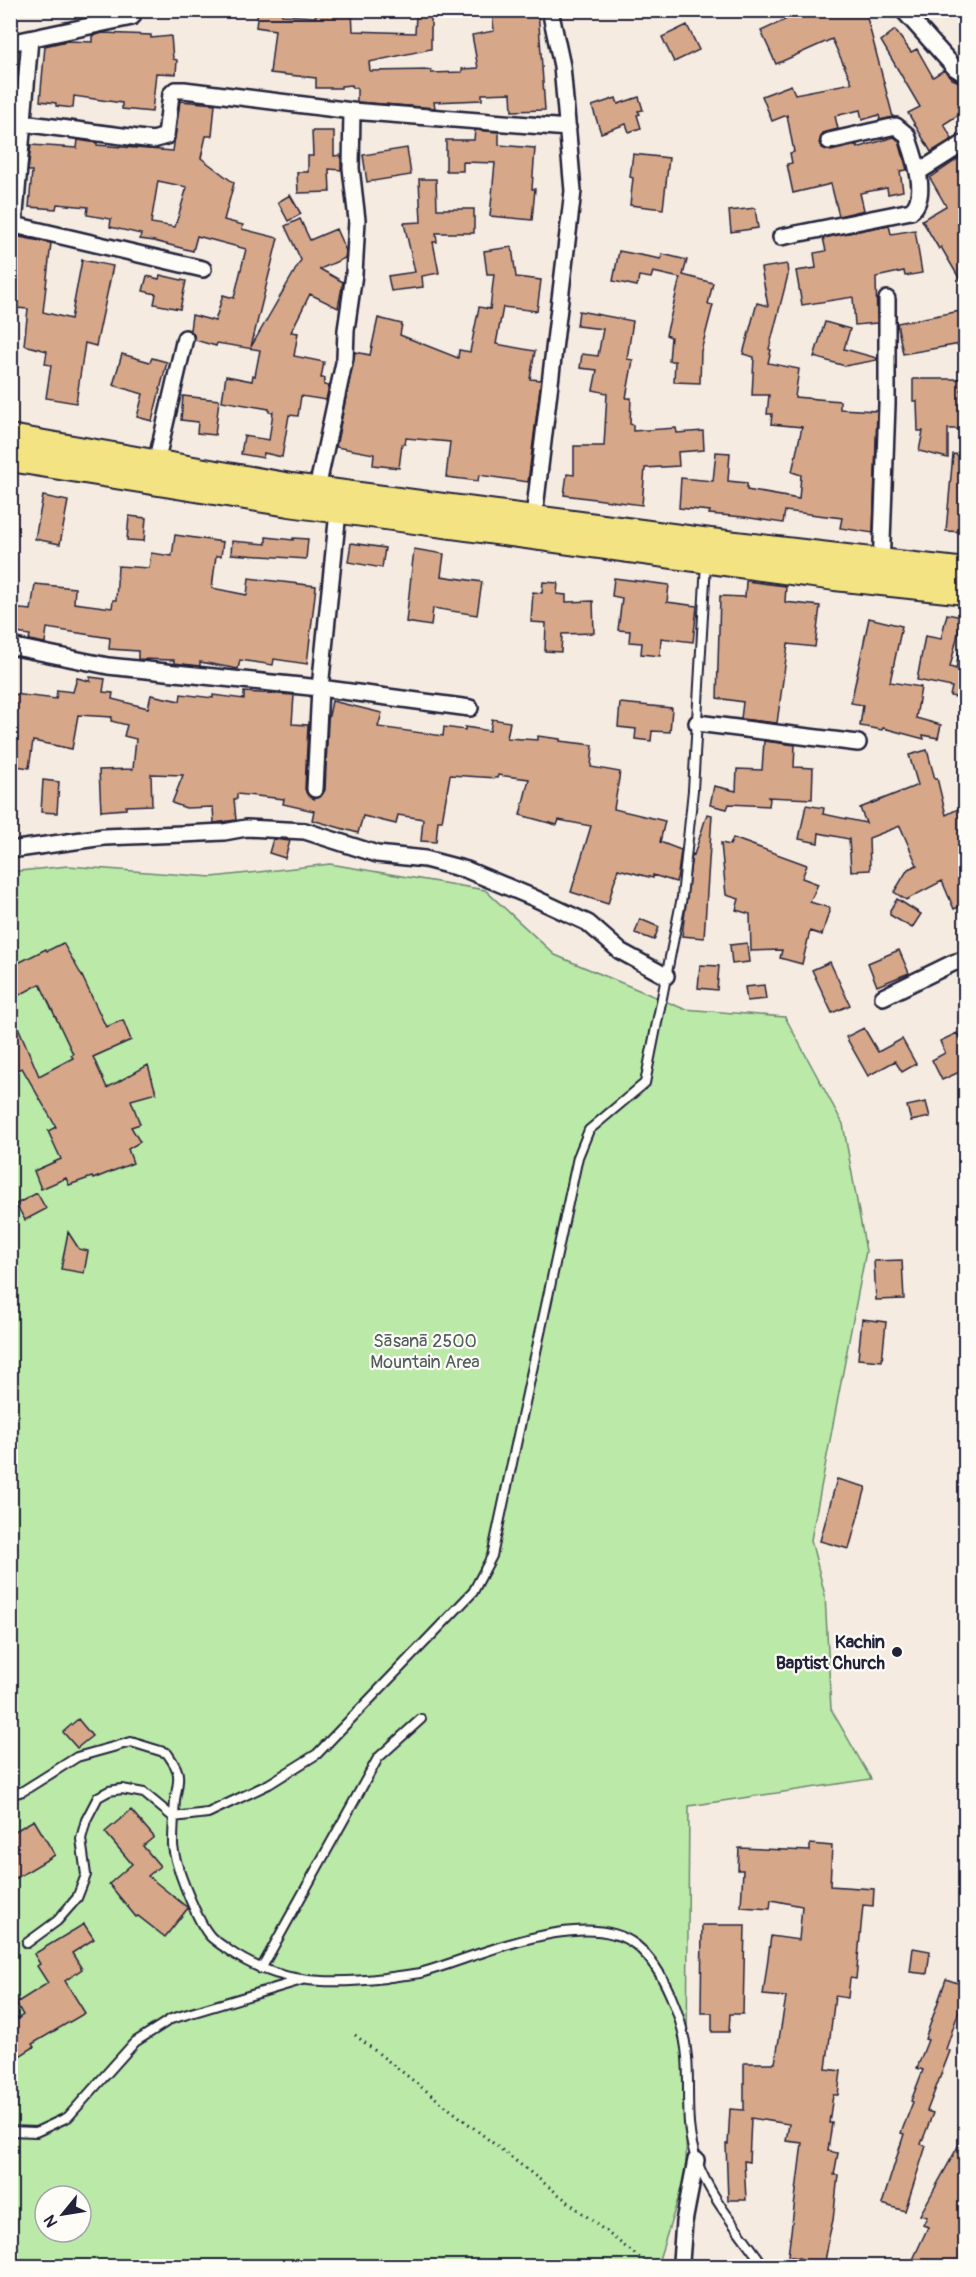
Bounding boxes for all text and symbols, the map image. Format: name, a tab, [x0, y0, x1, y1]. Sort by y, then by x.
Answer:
park label: Sāsanā 2500 Mountain Area	[370, 1330, 480, 1374]
place label: Kachin Baptist Church	[776, 1631, 886, 1675]
marker: Kachin Baptist Church	[890, 1645, 904, 1659]
north arrow	[33, 2184, 93, 2244]
text: N	[39, 2211, 62, 2231]

